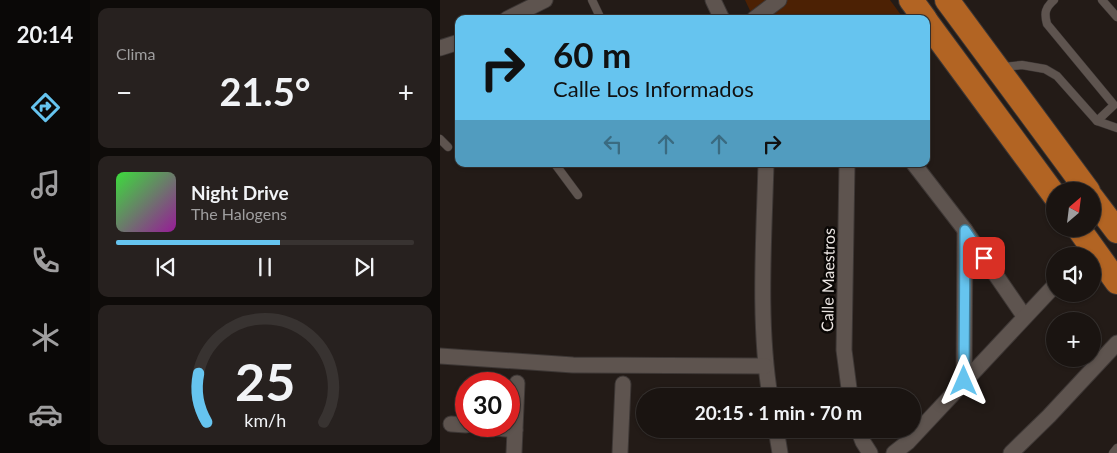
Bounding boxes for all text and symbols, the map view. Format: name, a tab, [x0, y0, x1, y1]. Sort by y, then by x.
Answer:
text: 20:14	[17, 21, 73, 48]
text: 60 m	[553, 33, 631, 75]
icon: right	[470, 35, 535, 100]
text: Clima	[116, 44, 155, 63]
text: 21.5°	[220, 68, 310, 114]
text: −	[116, 75, 132, 109]
text: +	[398, 75, 414, 109]
text: Calle Los Informados	[553, 75, 754, 102]
icon: directions	[28, 90, 63, 125]
icon: left	[599, 130, 627, 158]
icon: ahead	[652, 130, 680, 158]
icon: ahead	[705, 130, 733, 158]
icon: right	[758, 130, 786, 158]
icon: music	[28, 167, 63, 202]
text: Night Drive	[191, 181, 289, 204]
north arrow	[1046, 182, 1101, 238]
map controls	[1046, 182, 1101, 367]
text: The Halogens	[191, 204, 287, 223]
street label: Calle Maestros	[817, 228, 838, 332]
pin	[963, 237, 1005, 279]
icon: phone	[28, 243, 63, 278]
icon: arrive	[970, 244, 998, 272]
button: sound	[1046, 247, 1101, 302]
icon: previous	[152, 253, 180, 281]
icon: pause	[251, 253, 279, 281]
icon: next	[350, 253, 378, 281]
button: +	[1046, 312, 1101, 367]
icon: climate	[28, 320, 63, 355]
text: 25	[235, 350, 295, 412]
position arrow	[937, 354, 989, 406]
speed limit sign: 30	[455, 372, 520, 437]
icon: car	[28, 397, 63, 432]
text: 20:15 · 1 min · 70 m	[695, 401, 862, 424]
text: km/h	[244, 409, 286, 431]

